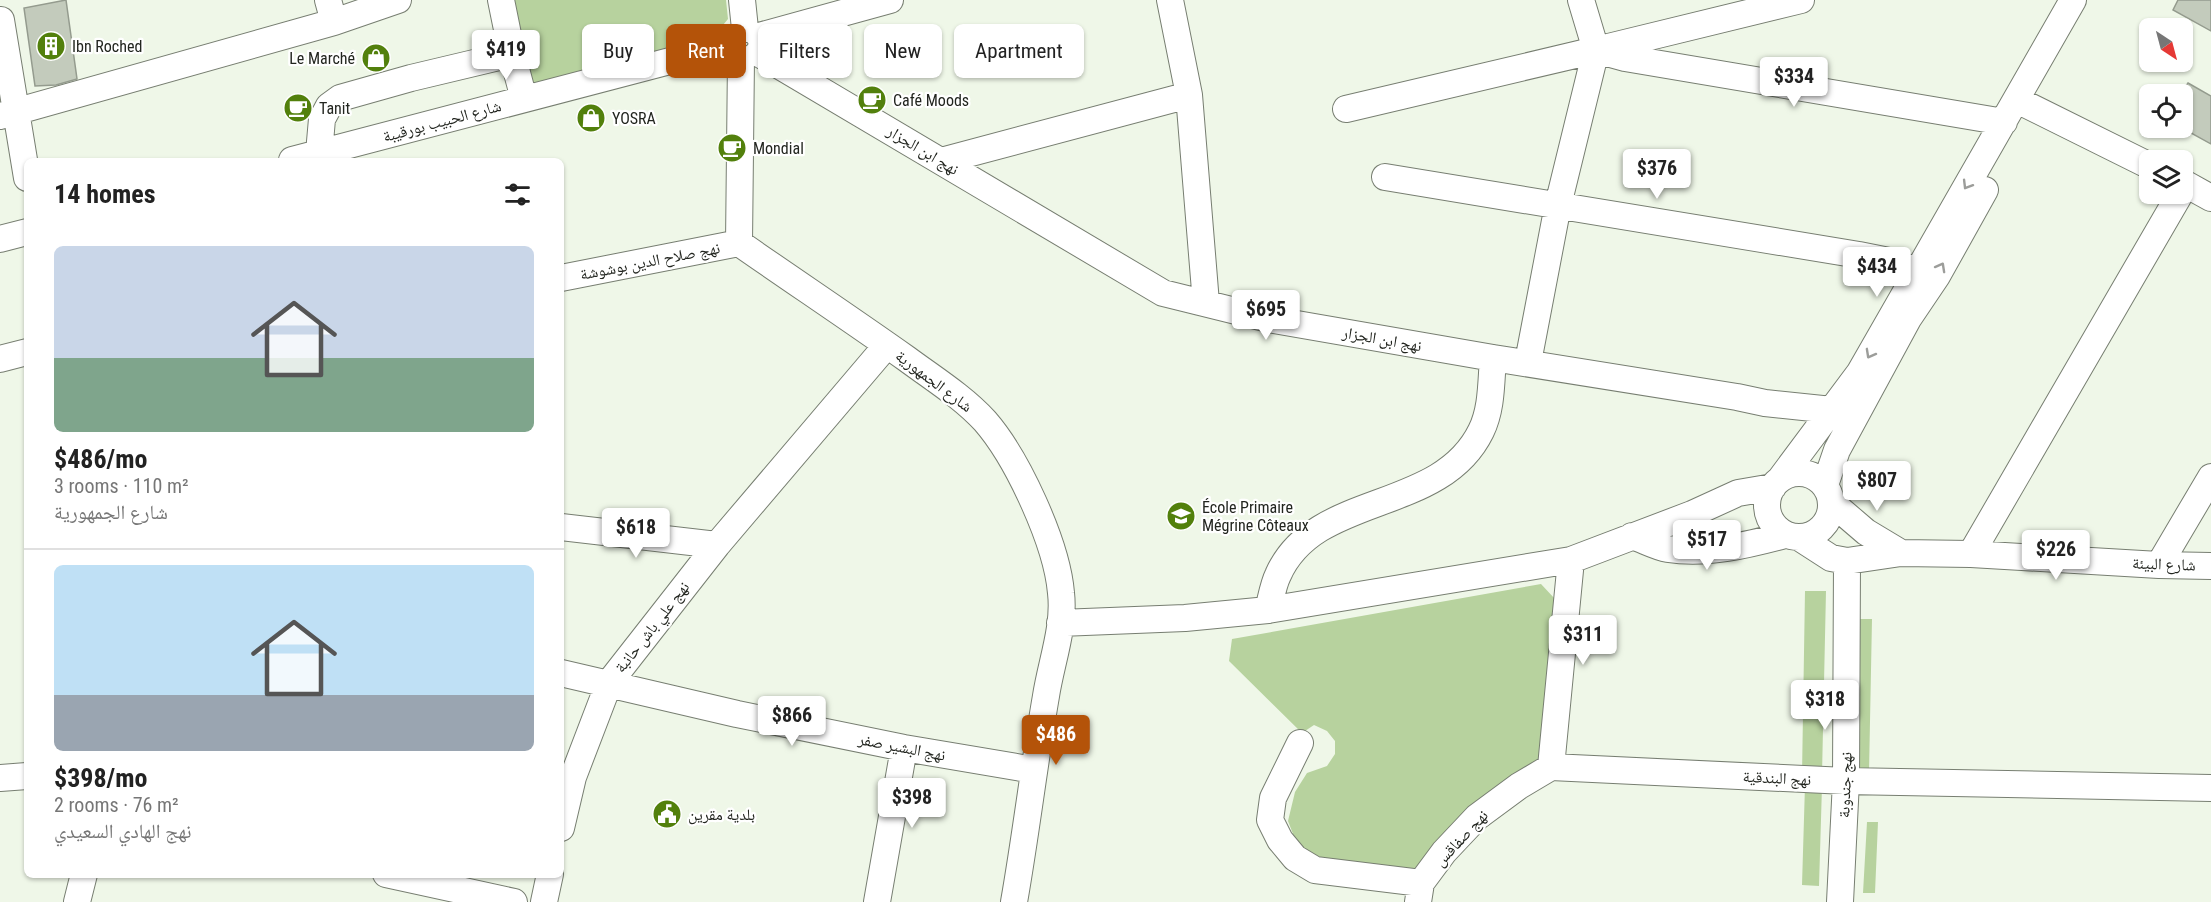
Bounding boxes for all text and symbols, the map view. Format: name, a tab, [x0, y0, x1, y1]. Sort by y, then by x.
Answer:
north arrow	[2139, 18, 2193, 72]
map controls	[2139, 18, 2193, 204]
chip: Buy	[582, 24, 654, 78]
chip: Rent	[666, 24, 746, 78]
chip: Filters	[758, 24, 852, 78]
chip: New	[864, 24, 942, 78]
chip: Apartment	[954, 24, 1084, 78]
building icon: Ibn Roched	[35, 30, 67, 62]
pin: $419	[470, 30, 542, 81]
place label: Ibn Roched	[72, 37, 142, 56]
text: $419	[486, 37, 526, 61]
shop icon: Le Marché	[360, 42, 392, 74]
place label: Le Marché	[289, 49, 355, 68]
pin: $334	[1758, 57, 1830, 108]
text: $334	[1774, 64, 1814, 88]
cafe icon: Café Moods	[856, 84, 888, 116]
button: locate	[2139, 84, 2193, 138]
place label: Café Moods	[893, 91, 969, 110]
cafe icon: Tanit	[282, 92, 314, 124]
street label: شارع الحبيب بورقيبة	[381, 96, 503, 147]
place label: Tanit	[319, 99, 351, 118]
shop icon: YOSRA	[575, 102, 607, 134]
place label: YOSRA	[612, 109, 656, 128]
street label: نهج ابن الجزار	[882, 121, 962, 180]
cafe icon: Mondial	[716, 132, 748, 164]
place label: Mondial	[753, 139, 804, 158]
pin: $376	[1621, 149, 1693, 200]
button: layers	[2139, 150, 2193, 204]
text: $376	[1637, 156, 1677, 180]
icon: filters	[501, 178, 534, 211]
text: 14 homes	[54, 179, 156, 209]
one-way arrow	[1963, 179, 1975, 189]
street label: نهج صلاح الدين بوشوشة	[578, 238, 722, 285]
pin: $434	[1841, 247, 1913, 298]
text: $434	[1857, 254, 1897, 278]
one-way arrow	[1934, 263, 1945, 273]
icon: home	[240, 285, 348, 393]
pin: $695	[1230, 290, 1302, 341]
text: $695	[1246, 297, 1286, 321]
street label: نهج ابن الجزار	[1340, 322, 1423, 356]
street label: شارع الجمهورية	[891, 346, 976, 417]
one-way arrow	[1866, 348, 1877, 358]
text: $486/mo	[54, 444, 147, 474]
pin: $807	[1841, 461, 1913, 512]
text: $807	[1857, 468, 1897, 492]
text: 3 rooms · 110 m²	[54, 474, 189, 498]
place label: École Primaire Mégrine Côteaux	[1202, 498, 1309, 535]
text: شارع الجمهورية	[54, 500, 168, 524]
school or university icon: École Primaire Mégrine Côteaux	[1165, 500, 1197, 532]
pin: $618	[600, 508, 672, 559]
text: $618	[616, 515, 656, 539]
pin: $517	[1671, 520, 1743, 571]
text: $517	[1687, 527, 1727, 551]
pin: $226	[2020, 530, 2092, 581]
text: $226	[2036, 537, 2076, 561]
street label: شارع البيئة	[2132, 553, 2196, 576]
street label: نهج علي باش حانبة	[611, 578, 696, 678]
icon: home	[240, 604, 348, 712]
pin: $311	[1547, 615, 1619, 666]
text: $311	[1563, 622, 1603, 646]
pin: $318	[1789, 680, 1861, 731]
text: $318	[1805, 687, 1845, 711]
pin: $866	[756, 696, 828, 747]
text: $866	[772, 703, 812, 727]
pin: $486	[1020, 715, 1092, 766]
text: $486	[1036, 722, 1076, 746]
street label: نهج البشير صفر	[856, 729, 947, 766]
street label: نهج جندوبة	[1834, 751, 1857, 819]
text: $398/mo	[54, 763, 147, 793]
street label: نهج البندقية	[1742, 767, 1812, 790]
pin: $398	[876, 778, 948, 829]
text: $398	[892, 785, 932, 809]
text: 2 rooms · 76 m²	[54, 793, 179, 817]
public building icon: بلدية مقرين	[651, 798, 683, 830]
place label: بلدية مقرين	[688, 805, 755, 825]
street label: نهج صفاقس	[1430, 806, 1493, 871]
text: نهج الهادي السعيدي	[54, 819, 192, 843]

